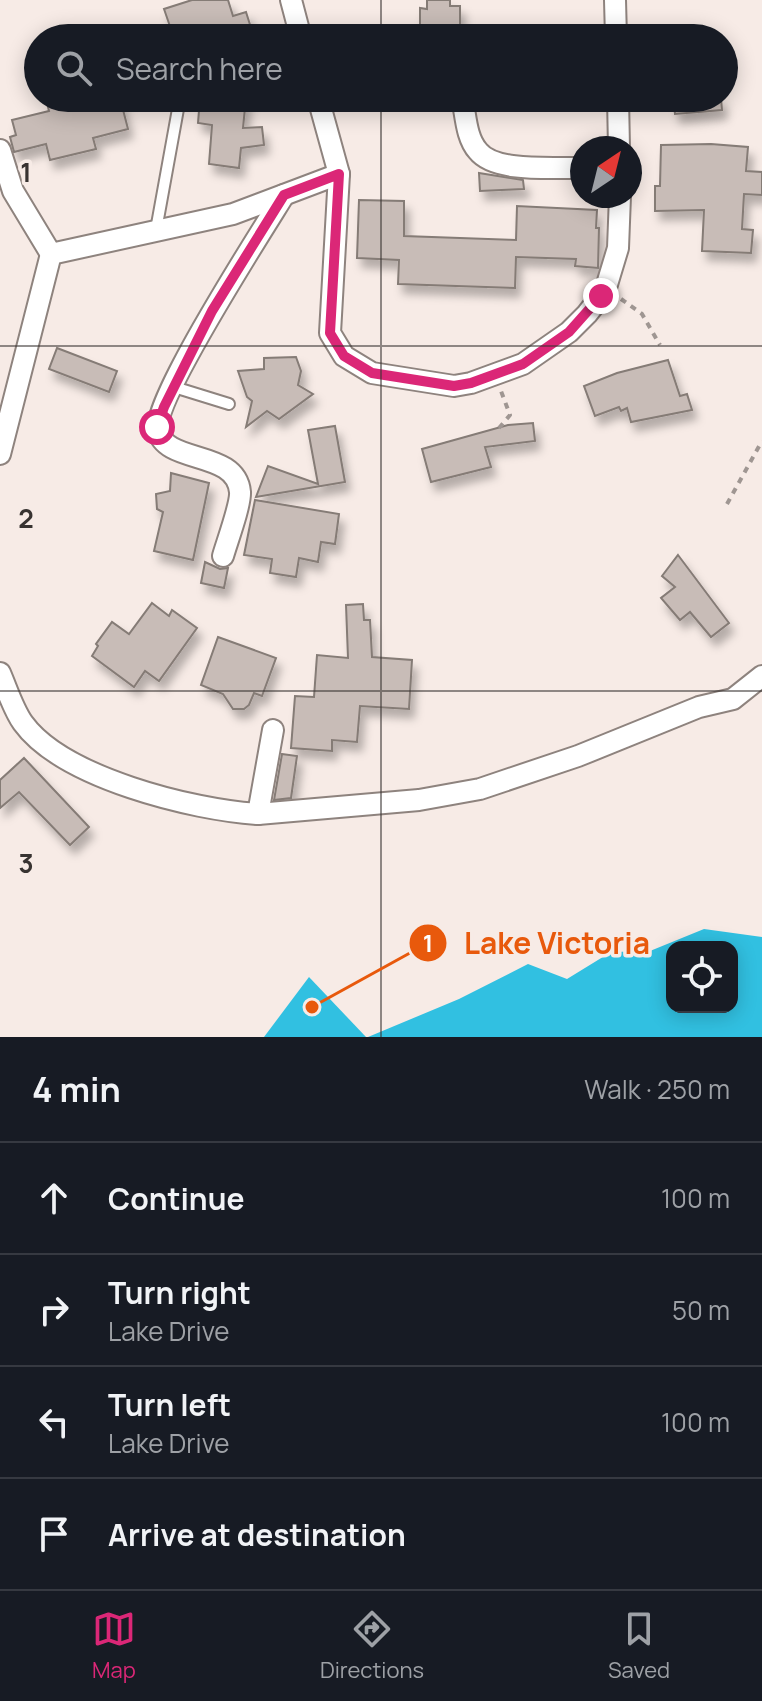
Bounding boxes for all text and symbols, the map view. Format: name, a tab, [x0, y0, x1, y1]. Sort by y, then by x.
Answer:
search box	[24, 24, 738, 112]
icon: search	[52, 46, 96, 90]
text: Search here	[116, 48, 283, 89]
north arrow	[570, 136, 642, 208]
text: 1	[20, 154, 32, 190]
route end	[583, 278, 619, 314]
route start	[139, 409, 175, 445]
text: 2	[18, 500, 34, 536]
text: 3	[18, 845, 34, 881]
callout: Lake Victoria	[408, 916, 666, 970]
text: Lake Victoria	[464, 922, 650, 963]
text: 1	[423, 926, 433, 959]
map controls	[666, 941, 738, 1013]
button: locate	[666, 941, 738, 1013]
text: 4 min	[32, 1066, 121, 1112]
text: Walk · 250 m	[584, 1071, 730, 1107]
icon: ahead	[32, 1176, 76, 1220]
text: Continue	[108, 1178, 244, 1219]
text: 100 m	[661, 1180, 730, 1216]
text: Turn right	[108, 1272, 251, 1313]
icon: right	[32, 1288, 76, 1332]
text: 50 m	[672, 1292, 730, 1328]
text: Lake Drive	[108, 1313, 230, 1349]
text: Turn left	[108, 1384, 231, 1425]
icon: left	[32, 1400, 76, 1444]
text: 100 m	[661, 1404, 730, 1440]
text: Lake Drive	[108, 1425, 230, 1461]
icon: arrive	[32, 1512, 76, 1556]
text: Arrive at destination	[108, 1514, 406, 1555]
tab: Map	[92, 1607, 136, 1685]
tab: Directions	[320, 1607, 424, 1685]
tab: Saved	[608, 1607, 670, 1685]

